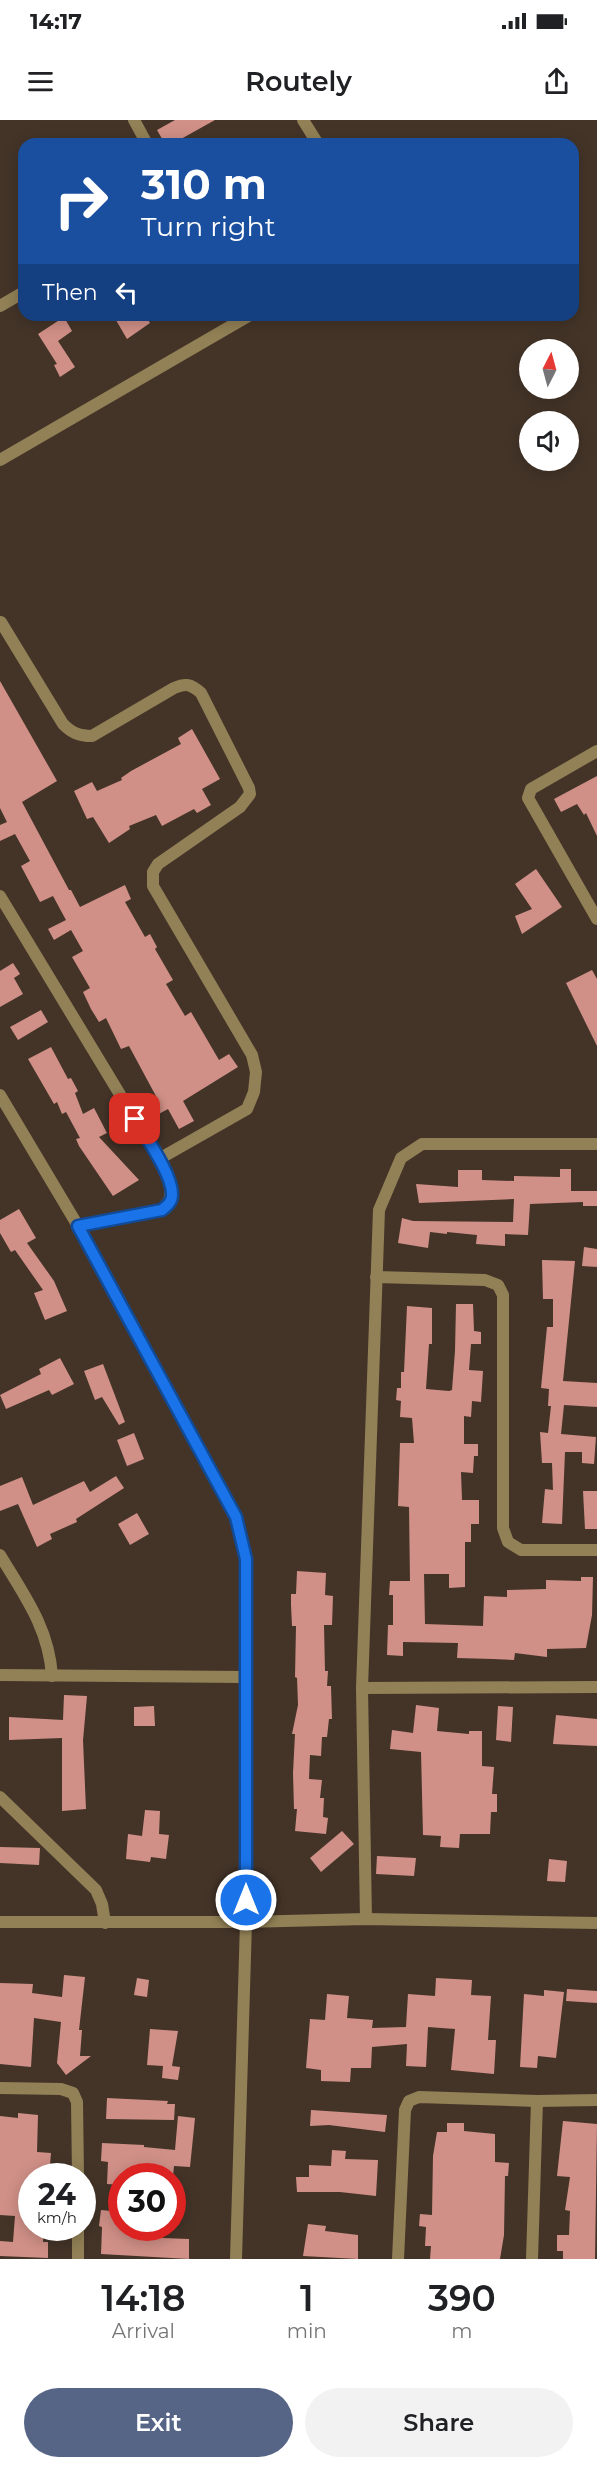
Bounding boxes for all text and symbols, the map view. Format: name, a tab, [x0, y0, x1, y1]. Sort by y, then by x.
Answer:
text: 14:17	[30, 8, 82, 35]
icon: menu	[24, 65, 57, 98]
text: Routely	[245, 65, 352, 98]
icon: share	[540, 65, 573, 98]
text: 310 m	[141, 158, 267, 210]
icon: right	[42, 162, 120, 240]
text: Turn right	[141, 210, 276, 243]
icon: left	[110, 276, 143, 309]
text: Then	[42, 279, 98, 306]
north arrow	[519, 339, 579, 399]
map controls	[519, 339, 579, 471]
button: sound	[519, 411, 579, 471]
pin	[109, 1093, 160, 1144]
icon: arrive	[118, 1102, 151, 1135]
position arrow	[214, 1868, 278, 1932]
speed limit sign: 30	[108, 2163, 186, 2241]
text: 24	[38, 2176, 76, 2213]
text: km/h	[37, 2208, 77, 2227]
text: 14:18	[101, 2276, 186, 2320]
text: 1	[300, 2276, 314, 2320]
text: 390	[428, 2276, 496, 2320]
text: Arrival	[112, 2319, 175, 2343]
text: min	[287, 2319, 327, 2343]
text: m	[451, 2319, 473, 2343]
button: Exit	[24, 2388, 293, 2457]
button: Share	[305, 2388, 573, 2457]

